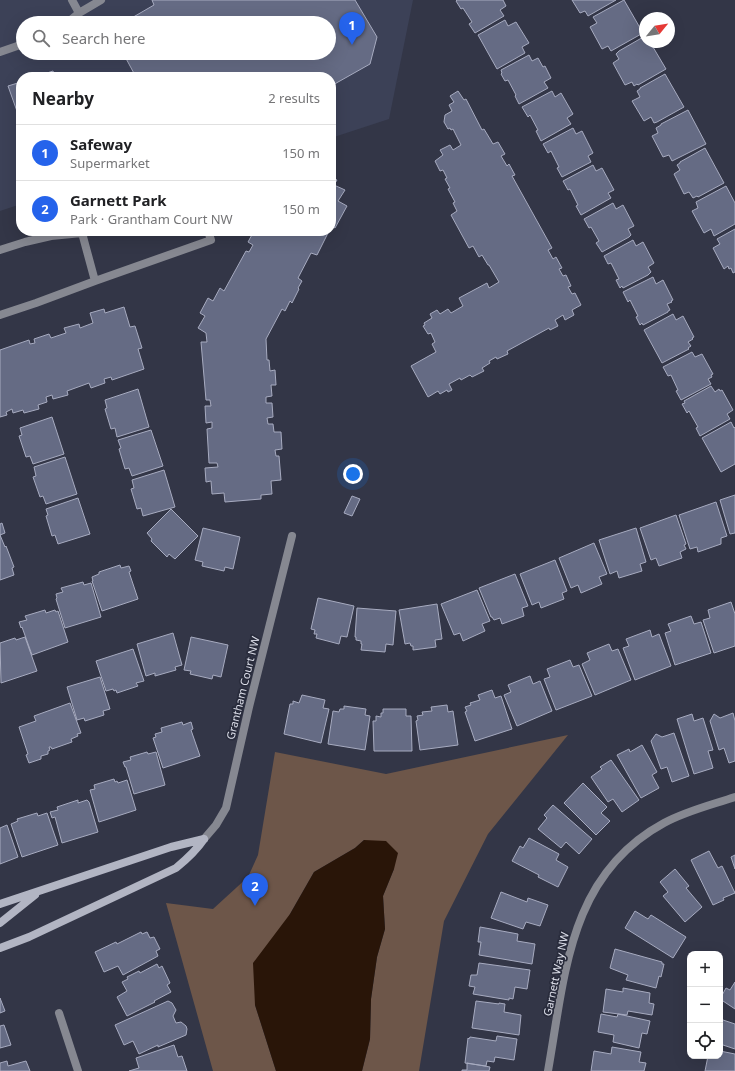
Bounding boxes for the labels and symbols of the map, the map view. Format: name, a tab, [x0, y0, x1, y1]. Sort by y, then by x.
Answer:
pin: 1	[339, 12, 365, 45]
north arrow	[639, 12, 675, 48]
your location	[343, 464, 363, 484]
street label: Grantham Court NW	[222, 634, 263, 741]
pin: 2	[242, 873, 268, 906]
street label: Garnett Way NW	[539, 930, 572, 1017]

